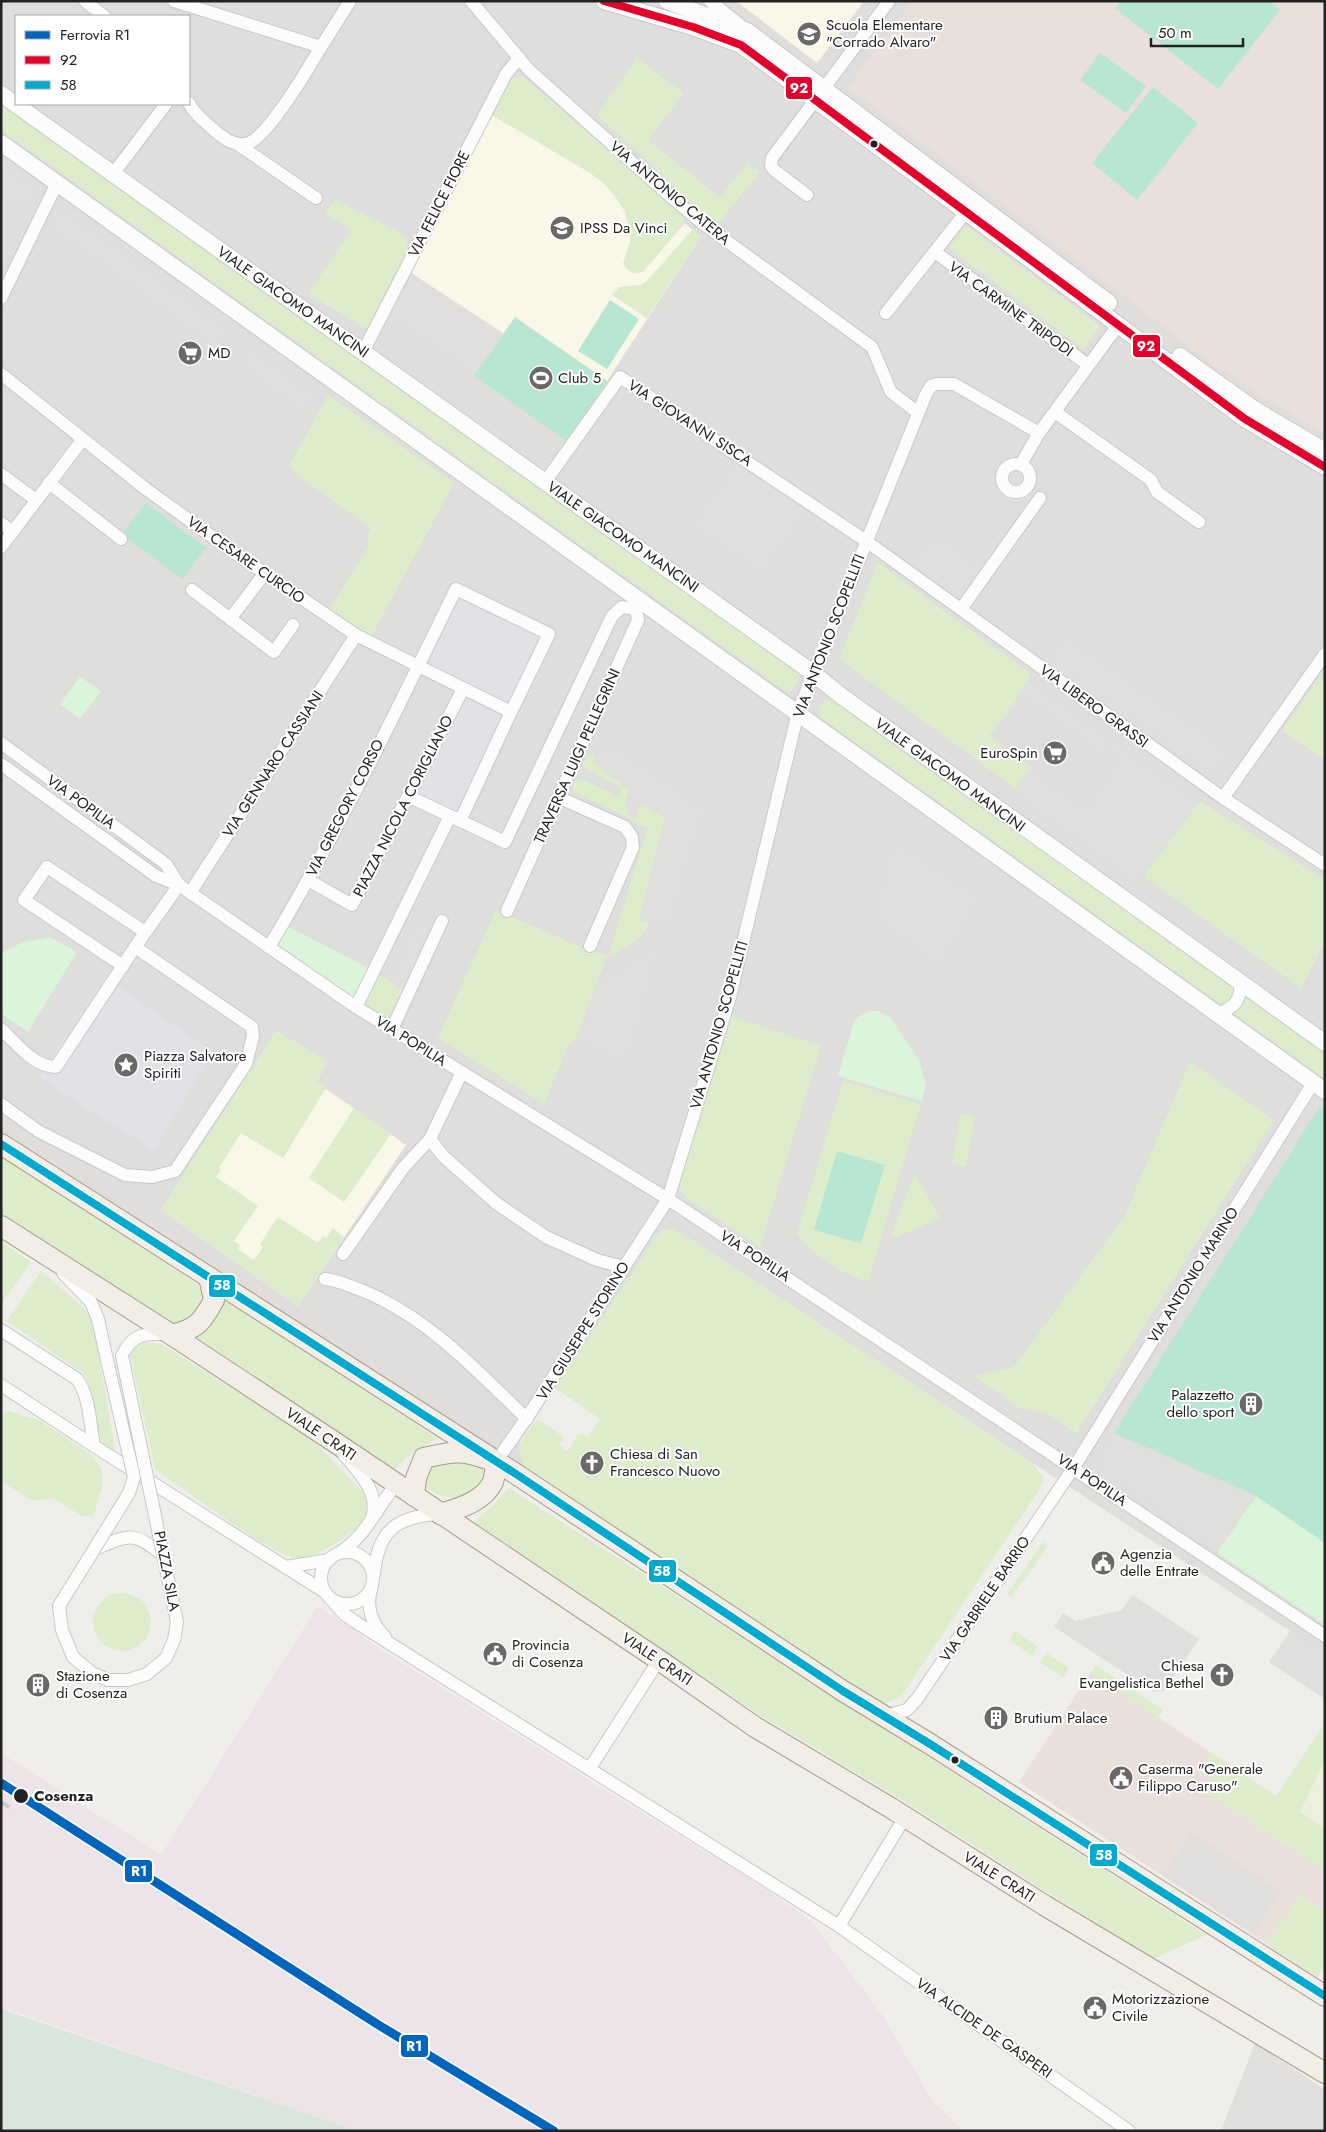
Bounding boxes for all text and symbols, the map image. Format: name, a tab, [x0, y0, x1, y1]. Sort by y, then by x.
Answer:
place label: Scuola Elementare "Corrado Alvaro"	[826, 14, 943, 53]
legend	[15, 15, 190, 105]
scale bar	[1151, 15, 1244, 47]
school or university icon: Scuola Elementare "Corrado Alvaro"	[796, 21, 822, 47]
text: 50 m	[1158, 22, 1192, 44]
text: Ferrovia R1	[60, 24, 130, 46]
text: 92	[60, 49, 77, 71]
text: 58	[60, 74, 77, 96]
line badge: 92	[785, 76, 813, 100]
text: 92	[790, 78, 808, 98]
street label: VIA ANTONIO CATERA	[605, 136, 735, 250]
unlabelled marker	[869, 139, 879, 149]
street label: VIA FELICE FIORE	[403, 147, 475, 261]
school or university icon: IPSS Da Vinci	[549, 215, 575, 241]
place label: IPSS Da Vinci	[580, 217, 668, 239]
street label: VIALE GIACOMO MANCINI	[212, 241, 374, 363]
street label: VIA CARMINE TRIPODI	[944, 256, 1078, 362]
line badge: 92	[1132, 334, 1161, 358]
text: 92	[1137, 336, 1155, 356]
supermarket icon: MD	[177, 340, 203, 366]
place label: MD	[208, 342, 230, 364]
sports icon: Club 5	[528, 365, 554, 391]
place label: Club 5	[558, 367, 601, 389]
street label: VIA GIOVANNI SISCA	[623, 374, 757, 472]
street label: VIALE GIACOMO MANCINI	[542, 476, 704, 598]
street label: VIA CESARE CURCIO	[182, 511, 310, 609]
street label: VIA ANTONIO SCOPELLITI	[788, 551, 870, 721]
street label: VIA LIBERO GRASSI	[1035, 659, 1153, 753]
street label: TRAVERSA LUIGI PELLEGRINI	[528, 665, 626, 847]
street label: VIA GENNARO CASSIANI	[217, 686, 329, 842]
street label: PIAZZA NICOLA CORIGLIANO	[348, 711, 459, 901]
street label: VIALE GIACOMO MANCINI	[870, 713, 1030, 837]
street label: VIA GREGORY CORSO	[301, 735, 389, 881]
supermarket icon: EuroSpin	[1042, 740, 1068, 766]
place label: EuroSpin	[980, 742, 1038, 764]
street label: VIA POPILIA	[42, 770, 120, 835]
street label: VIA ANTONIO SCOPELLITI	[684, 938, 754, 1112]
street label: VIA POPILIA	[371, 1010, 451, 1072]
place label: Piazza Salvatore Spiriti	[144, 1045, 247, 1084]
place icon: Piazza Salvatore Spiriti	[113, 1052, 139, 1078]
street label: VIA ANTONIO MARINO	[1142, 1203, 1244, 1347]
street label: VIA POPILIA	[715, 1225, 795, 1287]
street label: VIA GIUSEPPE STORINO	[531, 1257, 635, 1405]
line badge: 58	[208, 1274, 236, 1298]
text: 58	[213, 1275, 231, 1295]
place label: Palazzetto dello sport	[1167, 1384, 1234, 1423]
building icon: Palazzetto dello sport	[1238, 1391, 1264, 1417]
street label: VIALE CRATI	[281, 1402, 361, 1466]
place label: Chiesa di San Francesco Nuovo	[610, 1443, 720, 1482]
street label: VIA POPILIA	[1053, 1448, 1132, 1512]
church icon: Chiesa di San Francesco Nuovo	[579, 1450, 605, 1476]
street label: PIAZZA SILA	[148, 1529, 186, 1613]
street label: VIA GABRIELE BARRIO	[935, 1532, 1035, 1666]
place label: Agenzia delle Entrate	[1120, 1543, 1199, 1582]
public building icon: Agenzia delle Entrate	[1090, 1550, 1116, 1576]
line badge: 58	[648, 1559, 677, 1583]
text: 58	[653, 1561, 671, 1581]
street label: VIALE CRATI	[617, 1627, 697, 1691]
place label: Provincia di Cosenza	[512, 1634, 583, 1673]
public building icon: Provincia di Cosenza	[482, 1641, 508, 1667]
place label: Chiesa Evangelistica Bethel	[1079, 1655, 1204, 1694]
church icon: Chiesa Evangelistica Bethel	[1209, 1662, 1235, 1688]
place label: Stazione di Cosenza	[56, 1665, 127, 1704]
building icon: Stazione di Cosenza	[25, 1672, 51, 1698]
building icon: Brutium Palace	[983, 1705, 1009, 1731]
place label: Brutium Palace	[1014, 1707, 1108, 1729]
unlabelled marker	[950, 1755, 960, 1765]
place label: Caserma "Generale Filippo Caruso"	[1138, 1758, 1263, 1797]
public building icon: Caserma "Generale Filippo Caruso"	[1108, 1765, 1134, 1791]
place label: Cosenza	[34, 1785, 93, 1807]
marker: Cosenza	[12, 1787, 30, 1805]
line badge: 58	[1089, 1843, 1118, 1867]
text: 58	[1095, 1845, 1113, 1865]
street label: VIALE CRATI	[959, 1846, 1039, 1908]
line badge: R1	[124, 1859, 153, 1883]
text: R1	[131, 1861, 147, 1881]
street label: VIA ALCIDE DE GASPERI	[911, 1973, 1057, 2083]
place label: Motorizzazione Civile	[1112, 1988, 1210, 2027]
public building icon: Motorizzazione Civile	[1082, 1995, 1108, 2021]
line badge: R1	[400, 2034, 429, 2058]
text: R1	[406, 2036, 422, 2056]

